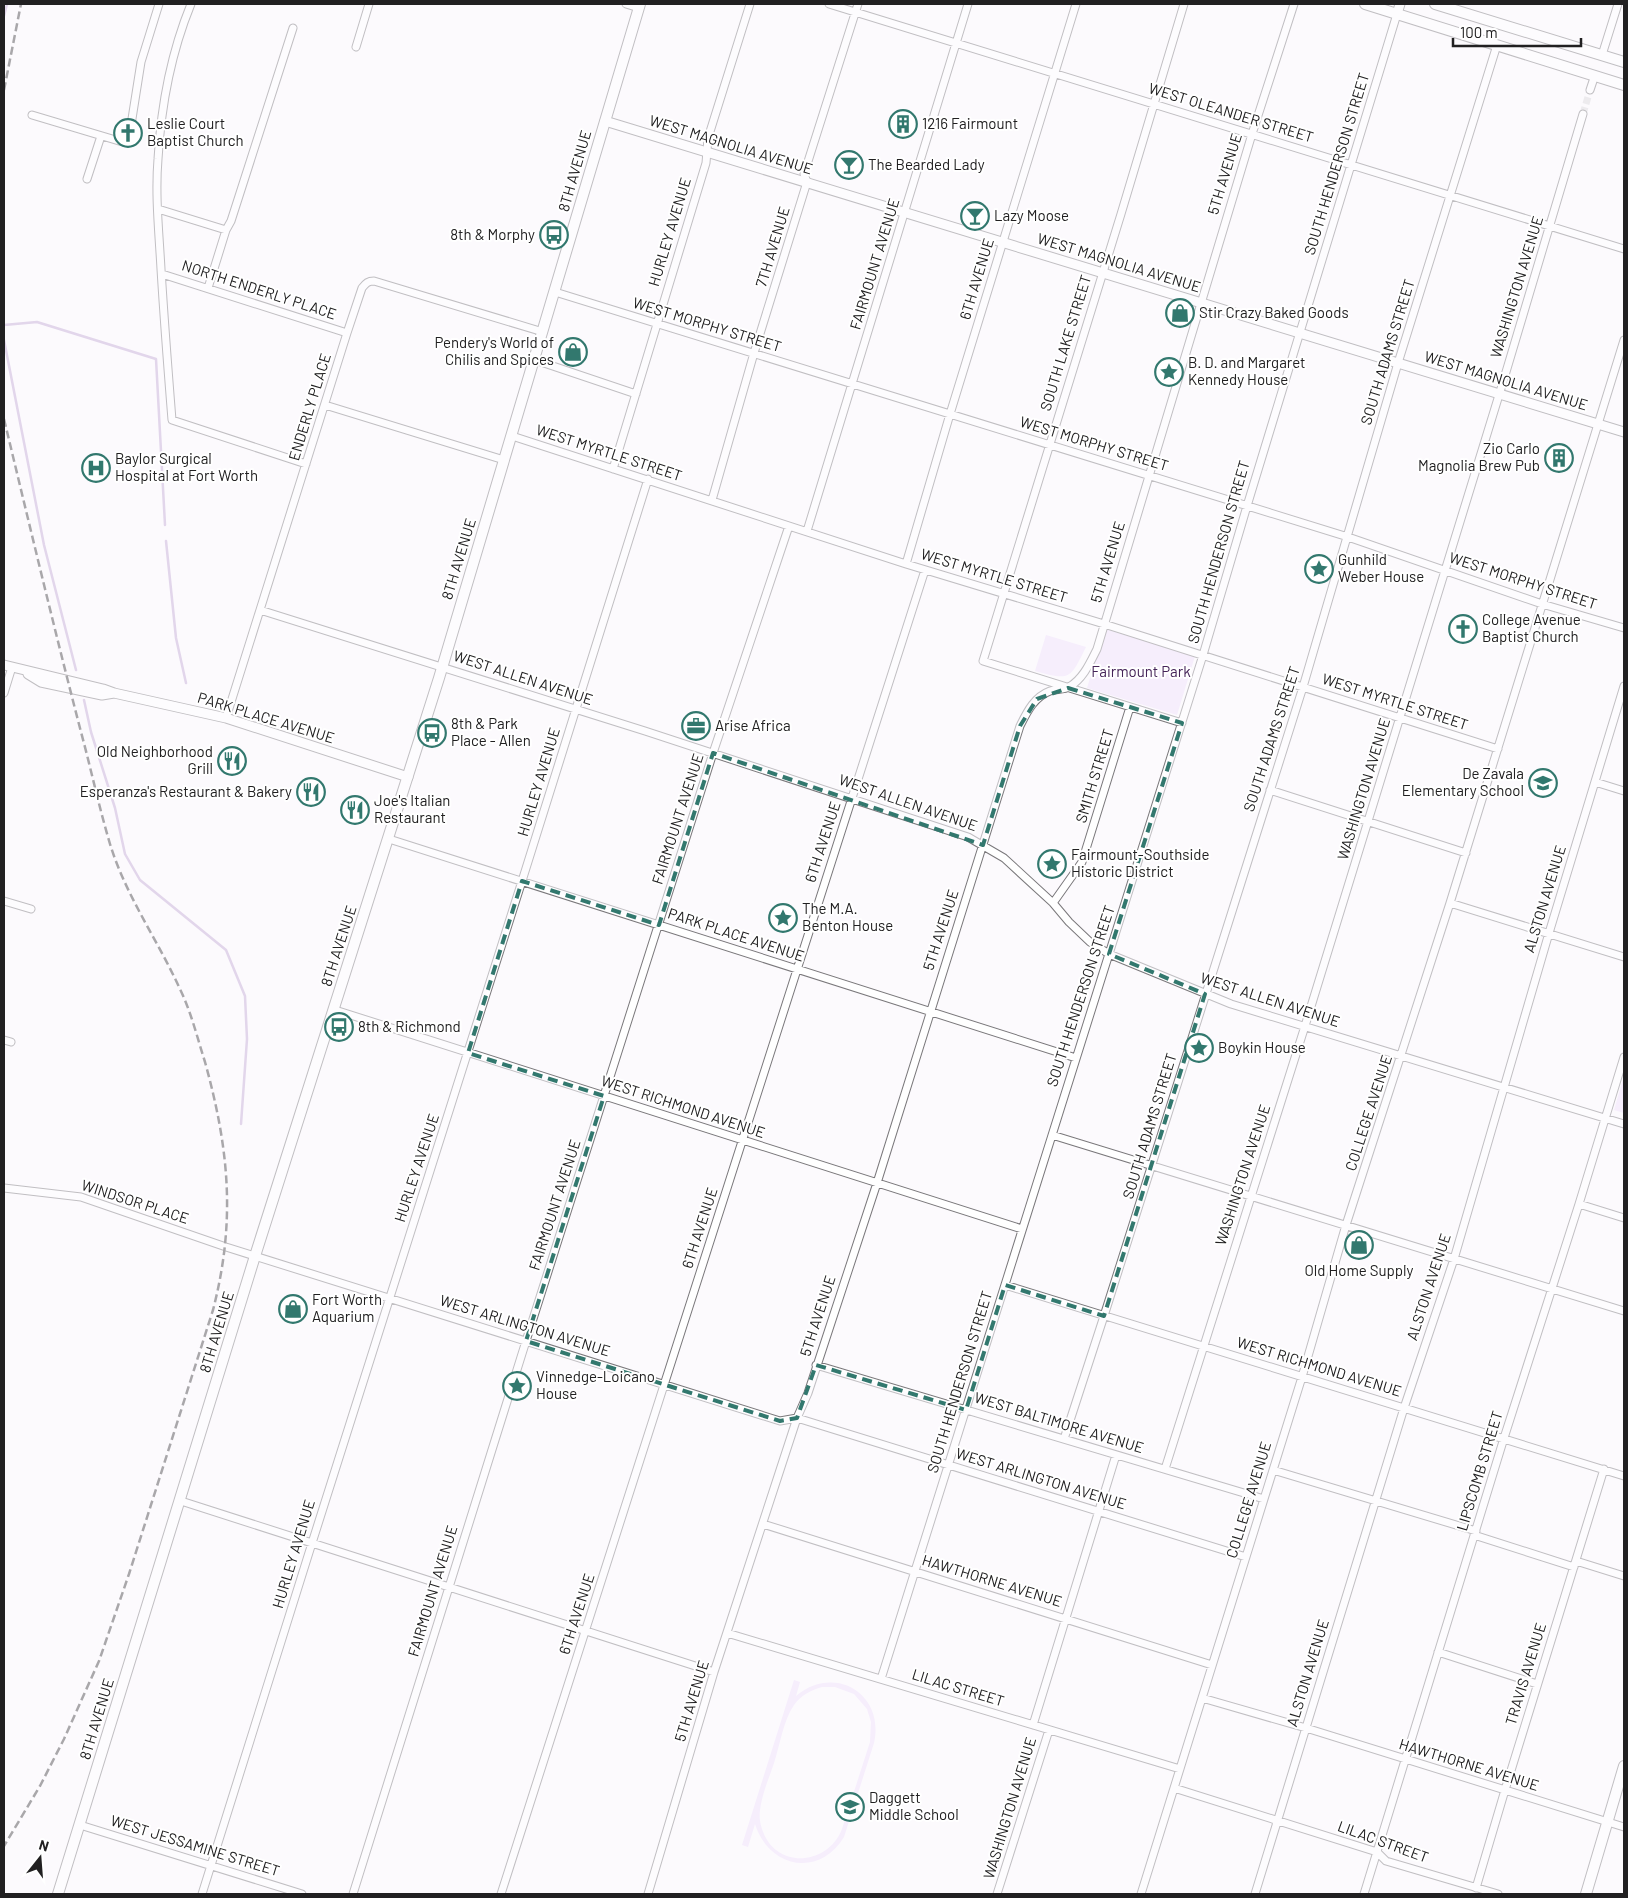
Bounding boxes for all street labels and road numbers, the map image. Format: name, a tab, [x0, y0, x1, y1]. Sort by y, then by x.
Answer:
street label: SOUTH HENDERSON STREET	[1300, 70, 1372, 257]
street label: WEST OLEANDER STREET	[1147, 78, 1316, 146]
street label: WEST MAGNOLIA AVENUE	[647, 111, 815, 177]
street label: 8TH AVENUE	[554, 128, 594, 214]
street label: 5TH AVENUE	[1203, 131, 1245, 217]
street label: HURLEY AVENUE	[644, 175, 694, 288]
street label: FAIRMOUNT AVENUE	[845, 196, 903, 332]
street label: 7TH AVENUE	[751, 204, 793, 289]
street label: WASHINGTON AVENUE	[1486, 214, 1546, 360]
street label: WEST MAGNOLIA AVENUE	[1035, 229, 1203, 295]
street label: 6TH AVENUE	[955, 236, 997, 322]
street label: NORTH ENDERLY PLACE	[180, 256, 339, 323]
street label: SOUTH LAKE STREET	[1036, 272, 1094, 413]
street label: SOUTH ADAMS STREET	[1356, 277, 1418, 427]
street label: WEST MORPHY STREET	[631, 293, 784, 355]
street label: WEST MAGNOLIA AVENUE	[1422, 347, 1590, 413]
street label: ENDERLY PLACE	[284, 351, 334, 463]
street label: WEST MORPHY STREET	[1018, 412, 1171, 474]
street label: WEST MYRTLE STREET	[534, 420, 685, 484]
street label: SOUTH HENDERSON STREET	[1183, 458, 1253, 645]
street label: 8TH AVENUE	[437, 516, 479, 602]
street label: 5TH AVENUE	[1086, 519, 1128, 605]
street label: WEST MYRTLE STREET	[919, 544, 1070, 606]
street label: WEST MORPHY STREET	[1447, 548, 1599, 612]
street label: WEST ALLEN AVENUE	[451, 646, 595, 708]
street label: SOUTH ADAMS STREET	[1239, 664, 1303, 814]
street label: WEST MYRTLE STREET	[1320, 669, 1471, 733]
street label: PARK PLACE AVENUE	[196, 688, 337, 746]
street label: WASHINGTON AVENUE	[1333, 716, 1393, 862]
street label: HURLEY AVENUE	[513, 725, 563, 838]
street label: SMITH STREET	[1071, 726, 1117, 825]
street label: FAIRMOUNT AVENUE	[647, 751, 707, 886]
street label: WEST ALLEN AVENUE	[837, 770, 980, 834]
street label: 6TH AVENUE	[800, 799, 844, 884]
street label: ALSTON AVENUE	[1519, 843, 1569, 955]
street label: 5TH AVENUE	[918, 887, 962, 972]
street label: 8TH AVENUE	[316, 903, 360, 989]
street label: SOUTH HENDERSON STREET	[1042, 903, 1118, 1089]
street label: PARK PLACE AVENUE	[666, 904, 807, 965]
street label: WEST ALLEN AVENUE	[1198, 968, 1342, 1030]
street label: SOUTH ADAMS STREET	[1118, 1051, 1180, 1201]
street label: COLLEGE AVENUE	[1341, 1052, 1395, 1173]
street label: WEST RICHMOND AVENUE	[599, 1071, 768, 1141]
street label: WASHINGTON AVENUE	[1211, 1102, 1273, 1248]
street label: HURLEY AVENUE	[390, 1111, 442, 1224]
street label: FAIRMOUNT AVENUE	[524, 1137, 584, 1272]
street label: WINDSOR PLACE	[79, 1175, 191, 1227]
street label: 6TH AVENUE	[677, 1185, 721, 1270]
street label: ALSTON AVENUE	[1402, 1231, 1454, 1342]
street label: 5TH AVENUE	[795, 1273, 839, 1358]
street label: SOUTH HENDERSON STREET	[923, 1288, 995, 1475]
street label: 8TH AVENUE	[195, 1289, 237, 1375]
street label: WEST ARLINGTON AVENUE	[438, 1291, 613, 1360]
street label: WEST RICHMOND AVENUE	[1235, 1332, 1404, 1400]
street label: WEST BALTIMORE AVENUE	[972, 1388, 1146, 1456]
street label: LIPSCOMB STREET	[1452, 1409, 1506, 1533]
street label: COLLEGE AVENUE	[1222, 1439, 1274, 1560]
street label: WEST ARLINGTON AVENUE	[954, 1444, 1129, 1513]
street label: HURLEY AVENUE	[268, 1497, 318, 1610]
street label: FAIRMOUNT AVENUE	[403, 1523, 461, 1659]
street label: HAWTHORNE AVENUE	[920, 1550, 1064, 1610]
street label: 6TH AVENUE	[554, 1571, 598, 1656]
street label: ALSTON AVENUE	[1282, 1617, 1332, 1729]
street label: TRAVIS AVENUE	[1501, 1620, 1549, 1727]
street label: 5TH AVENUE	[670, 1658, 712, 1744]
street label: LILAC STREET	[910, 1664, 1007, 1710]
street label: 8TH AVENUE	[75, 1676, 117, 1762]
street label: HAWTHORNE AVENUE	[1397, 1734, 1541, 1794]
street label: WASHINGTON AVENUE	[979, 1735, 1039, 1881]
street label: WEST JESSAMINE STREET	[109, 1811, 282, 1879]
street label: LILAC STREET	[1335, 1816, 1431, 1866]

